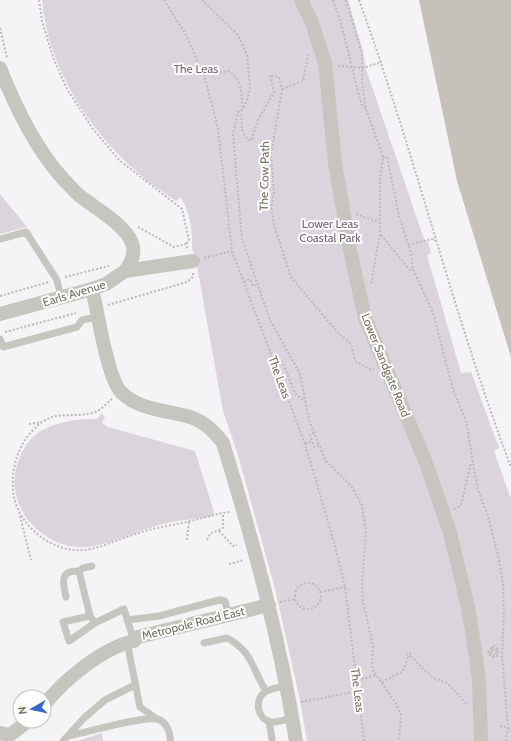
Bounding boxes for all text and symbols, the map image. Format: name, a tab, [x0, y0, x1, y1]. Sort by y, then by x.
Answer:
park label: The Leas	[174, 61, 218, 76]
street label: The Cow Path	[256, 141, 272, 211]
park label: Lower Leas Coastal Park	[299, 216, 361, 245]
street label: Earls Avenue	[41, 276, 107, 310]
street label: Lower Sandgate Road	[358, 311, 414, 419]
street label: The Leas	[265, 354, 295, 400]
street label: Metropole Road East	[140, 603, 246, 643]
street label: The Leas	[348, 667, 368, 713]
north arrow	[12, 689, 52, 729]
text: N	[15, 706, 30, 716]

